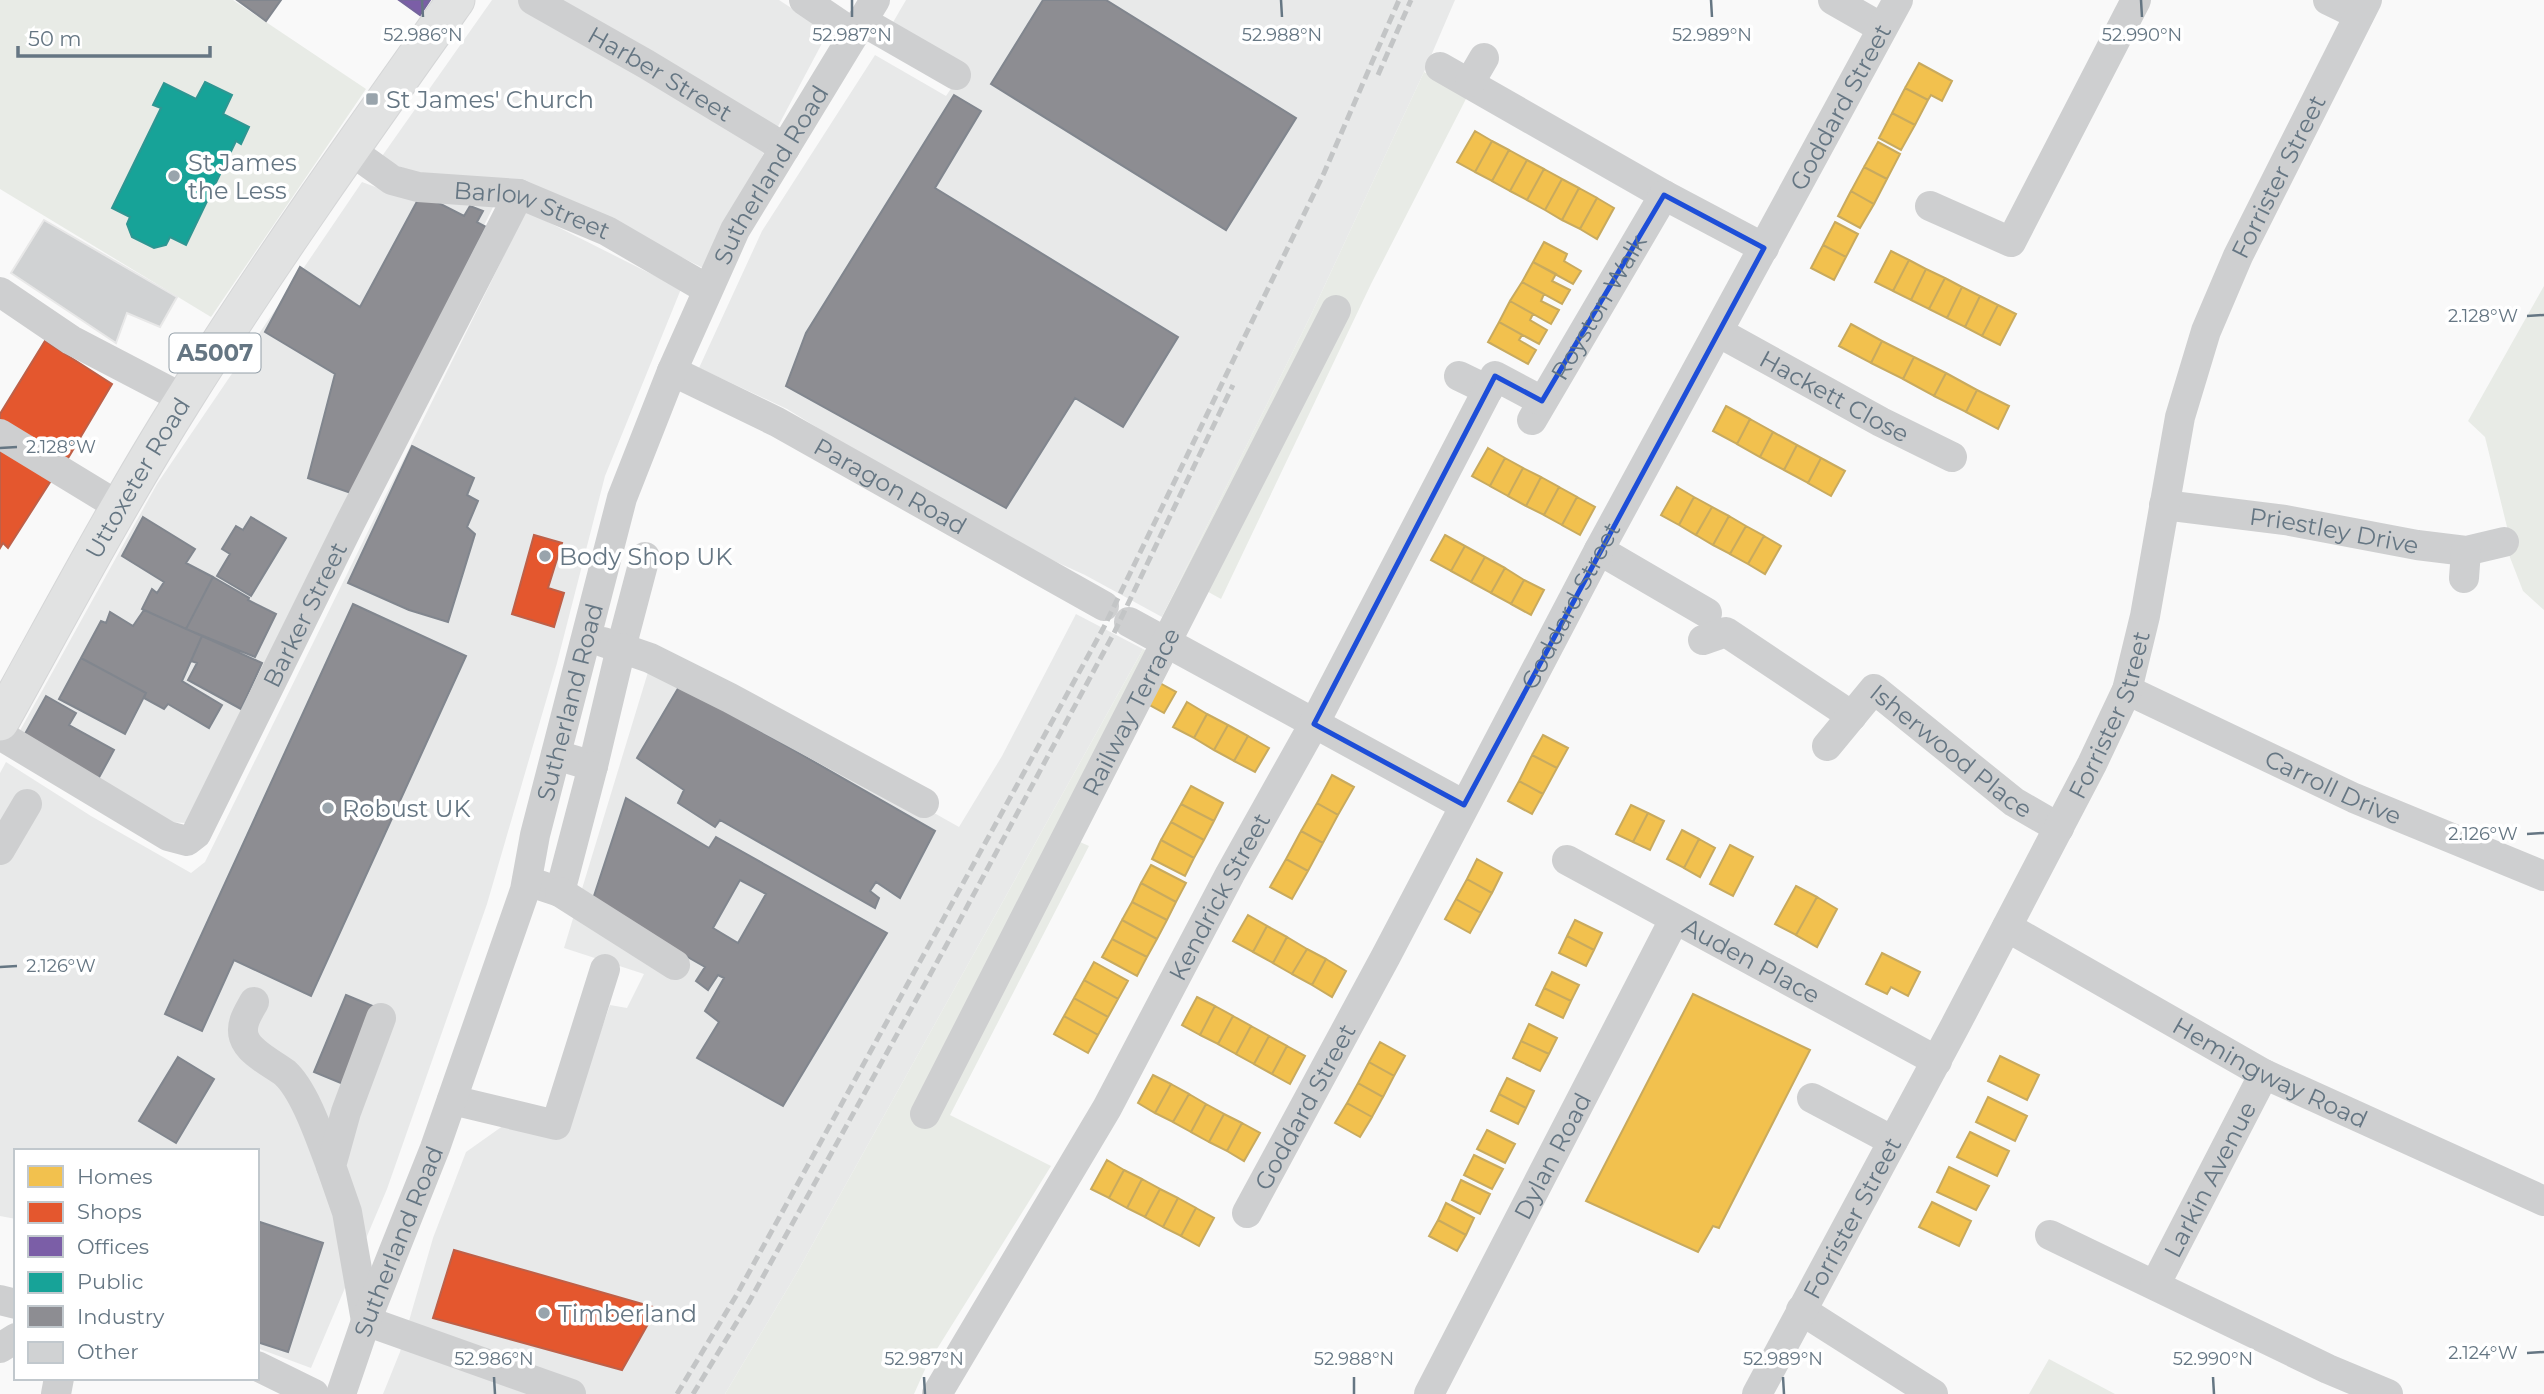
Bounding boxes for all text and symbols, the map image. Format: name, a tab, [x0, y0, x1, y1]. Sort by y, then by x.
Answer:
scale bar	[18, 14, 210, 58]
street label: Goddard Street	[1783, 19, 1897, 195]
street label: Harber Street	[583, 20, 738, 127]
text: 52.986°N	[383, 24, 463, 46]
text: 52.987°N	[812, 24, 892, 46]
text: 52.988°N	[1242, 24, 1322, 46]
text: 52.989°N	[1672, 24, 1752, 46]
text: 52.990°N	[2102, 24, 2182, 46]
text: 50 m	[28, 26, 82, 51]
street label: Sutherland Road	[707, 80, 834, 269]
place label: St James' Church	[386, 85, 594, 114]
street label: Forrister Street	[2225, 90, 2331, 263]
marker: St James' Church	[364, 91, 380, 107]
place label: St James the Less	[188, 148, 297, 205]
marker: St James the Less	[166, 168, 182, 184]
street label: Barlow Street	[453, 175, 615, 245]
street label: Royston Walk	[1544, 228, 1653, 385]
text: 2.128°W	[2448, 305, 2518, 327]
road number: A5007	[170, 334, 260, 372]
street label: Hackett Close	[1755, 344, 1914, 448]
street label: Uttoxeter Road	[79, 392, 196, 564]
street label: Paragon Road	[809, 431, 972, 540]
text: 2.128°W	[26, 436, 96, 458]
street label: Priestley Drive	[2248, 501, 2421, 560]
street label: Goddard Street	[1514, 517, 1626, 694]
street label: Barker Street	[257, 537, 353, 692]
place label: Body Shop UK	[559, 542, 732, 571]
marker: Body Shop UK	[537, 548, 553, 564]
street label: Sutherland Road	[530, 600, 609, 804]
street label: Railway Terrace	[1076, 623, 1186, 801]
street label: Forrister Street	[2062, 628, 2155, 804]
street label: Isherwood Place	[1865, 678, 2037, 824]
street label: Carroll Drive	[2260, 743, 2406, 830]
place label: Robust UK	[342, 794, 471, 823]
marker: Robust UK	[320, 800, 336, 816]
street label: Kendrick Street	[1162, 807, 1276, 985]
text: 2.126°W	[2448, 823, 2518, 845]
street label: Auden Place	[1678, 911, 1825, 1009]
text: 2.126°W	[26, 955, 96, 977]
street label: Hemingway Road	[2168, 1010, 2372, 1134]
street label: Goddard Street	[1248, 1018, 1361, 1195]
street label: Dylan Road	[1507, 1088, 1597, 1224]
street label: Larkin Avenue	[2157, 1096, 2262, 1262]
street label: Forrister Street	[1797, 1132, 1907, 1304]
street label: Sutherland Road	[347, 1142, 449, 1341]
legend	[14, 1149, 259, 1380]
text: Homes	[77, 1164, 152, 1189]
text: Shops	[77, 1199, 142, 1224]
text: Offices	[77, 1234, 149, 1259]
text: Public	[77, 1269, 144, 1294]
place label: Timberland	[558, 1299, 697, 1328]
text: Industry	[77, 1304, 165, 1329]
marker: Timberland	[536, 1305, 552, 1321]
text: Other	[77, 1339, 139, 1364]
text: 2.124°W	[2448, 1342, 2518, 1364]
text: 52.986°N	[454, 1348, 534, 1370]
text: 52.987°N	[884, 1348, 964, 1370]
text: 52.988°N	[1314, 1348, 1394, 1370]
text: 52.989°N	[1743, 1348, 1823, 1370]
text: 52.990°N	[2173, 1348, 2253, 1370]

